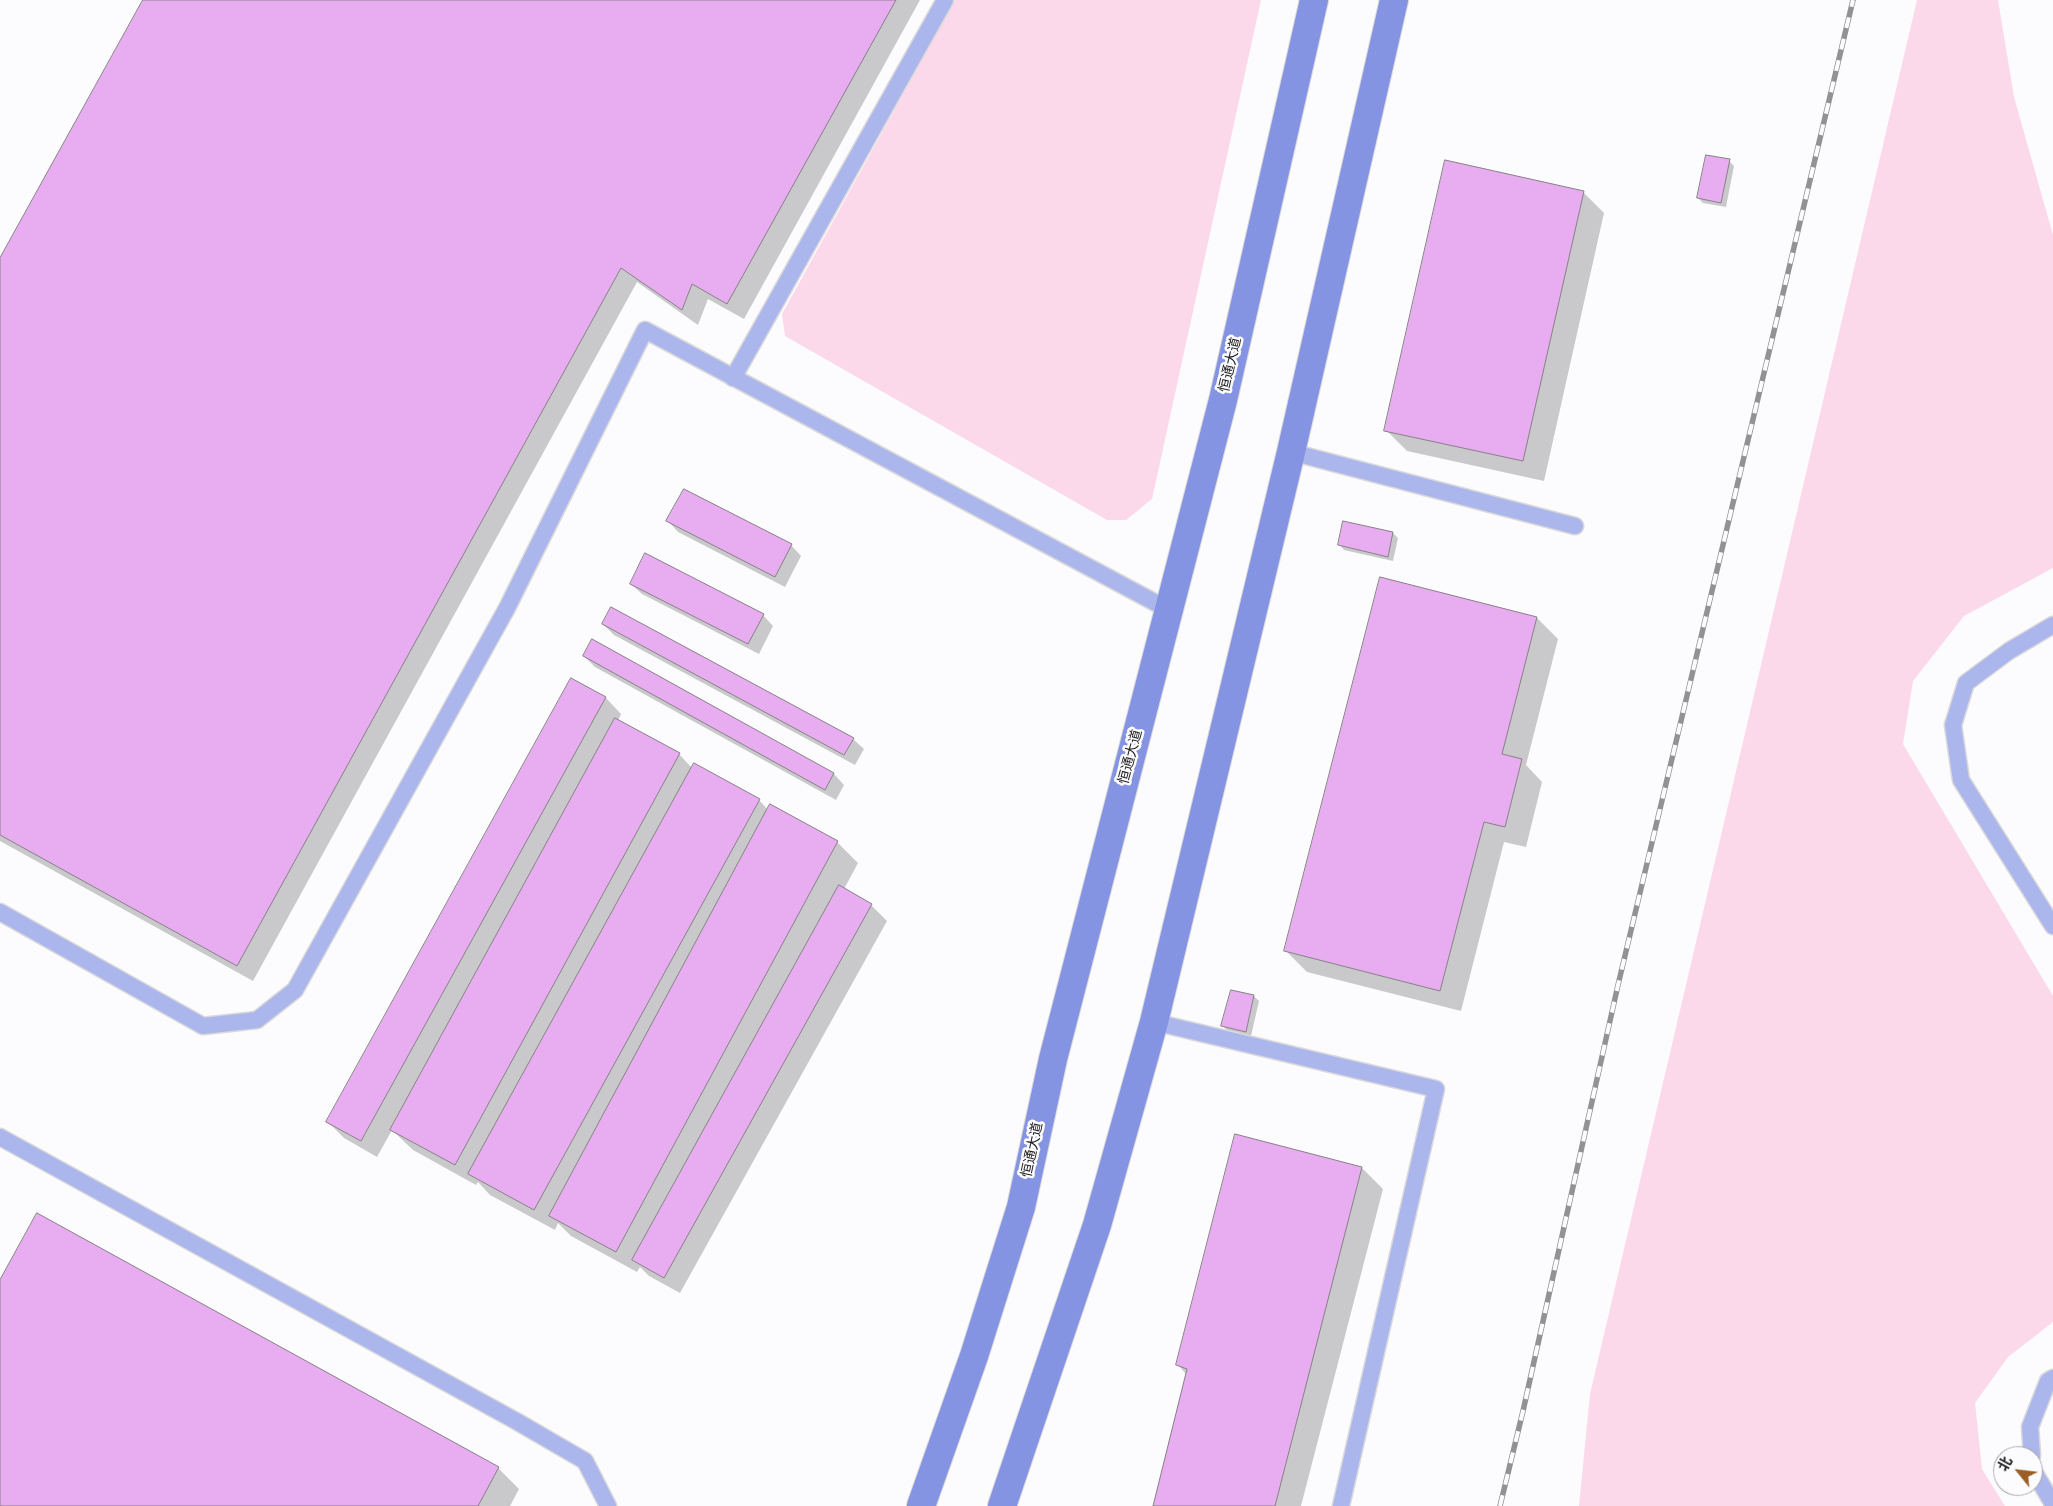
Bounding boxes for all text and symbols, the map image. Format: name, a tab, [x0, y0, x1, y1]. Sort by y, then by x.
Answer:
street label: 恒通大道	[1217, 336, 1245, 394]
street label: 恒通大道	[1116, 728, 1146, 786]
street label: 恒通大道	[1019, 1121, 1047, 1179]
north arrow	[1993, 1446, 2043, 1496]
text: 北	[1994, 1454, 2016, 1474]

